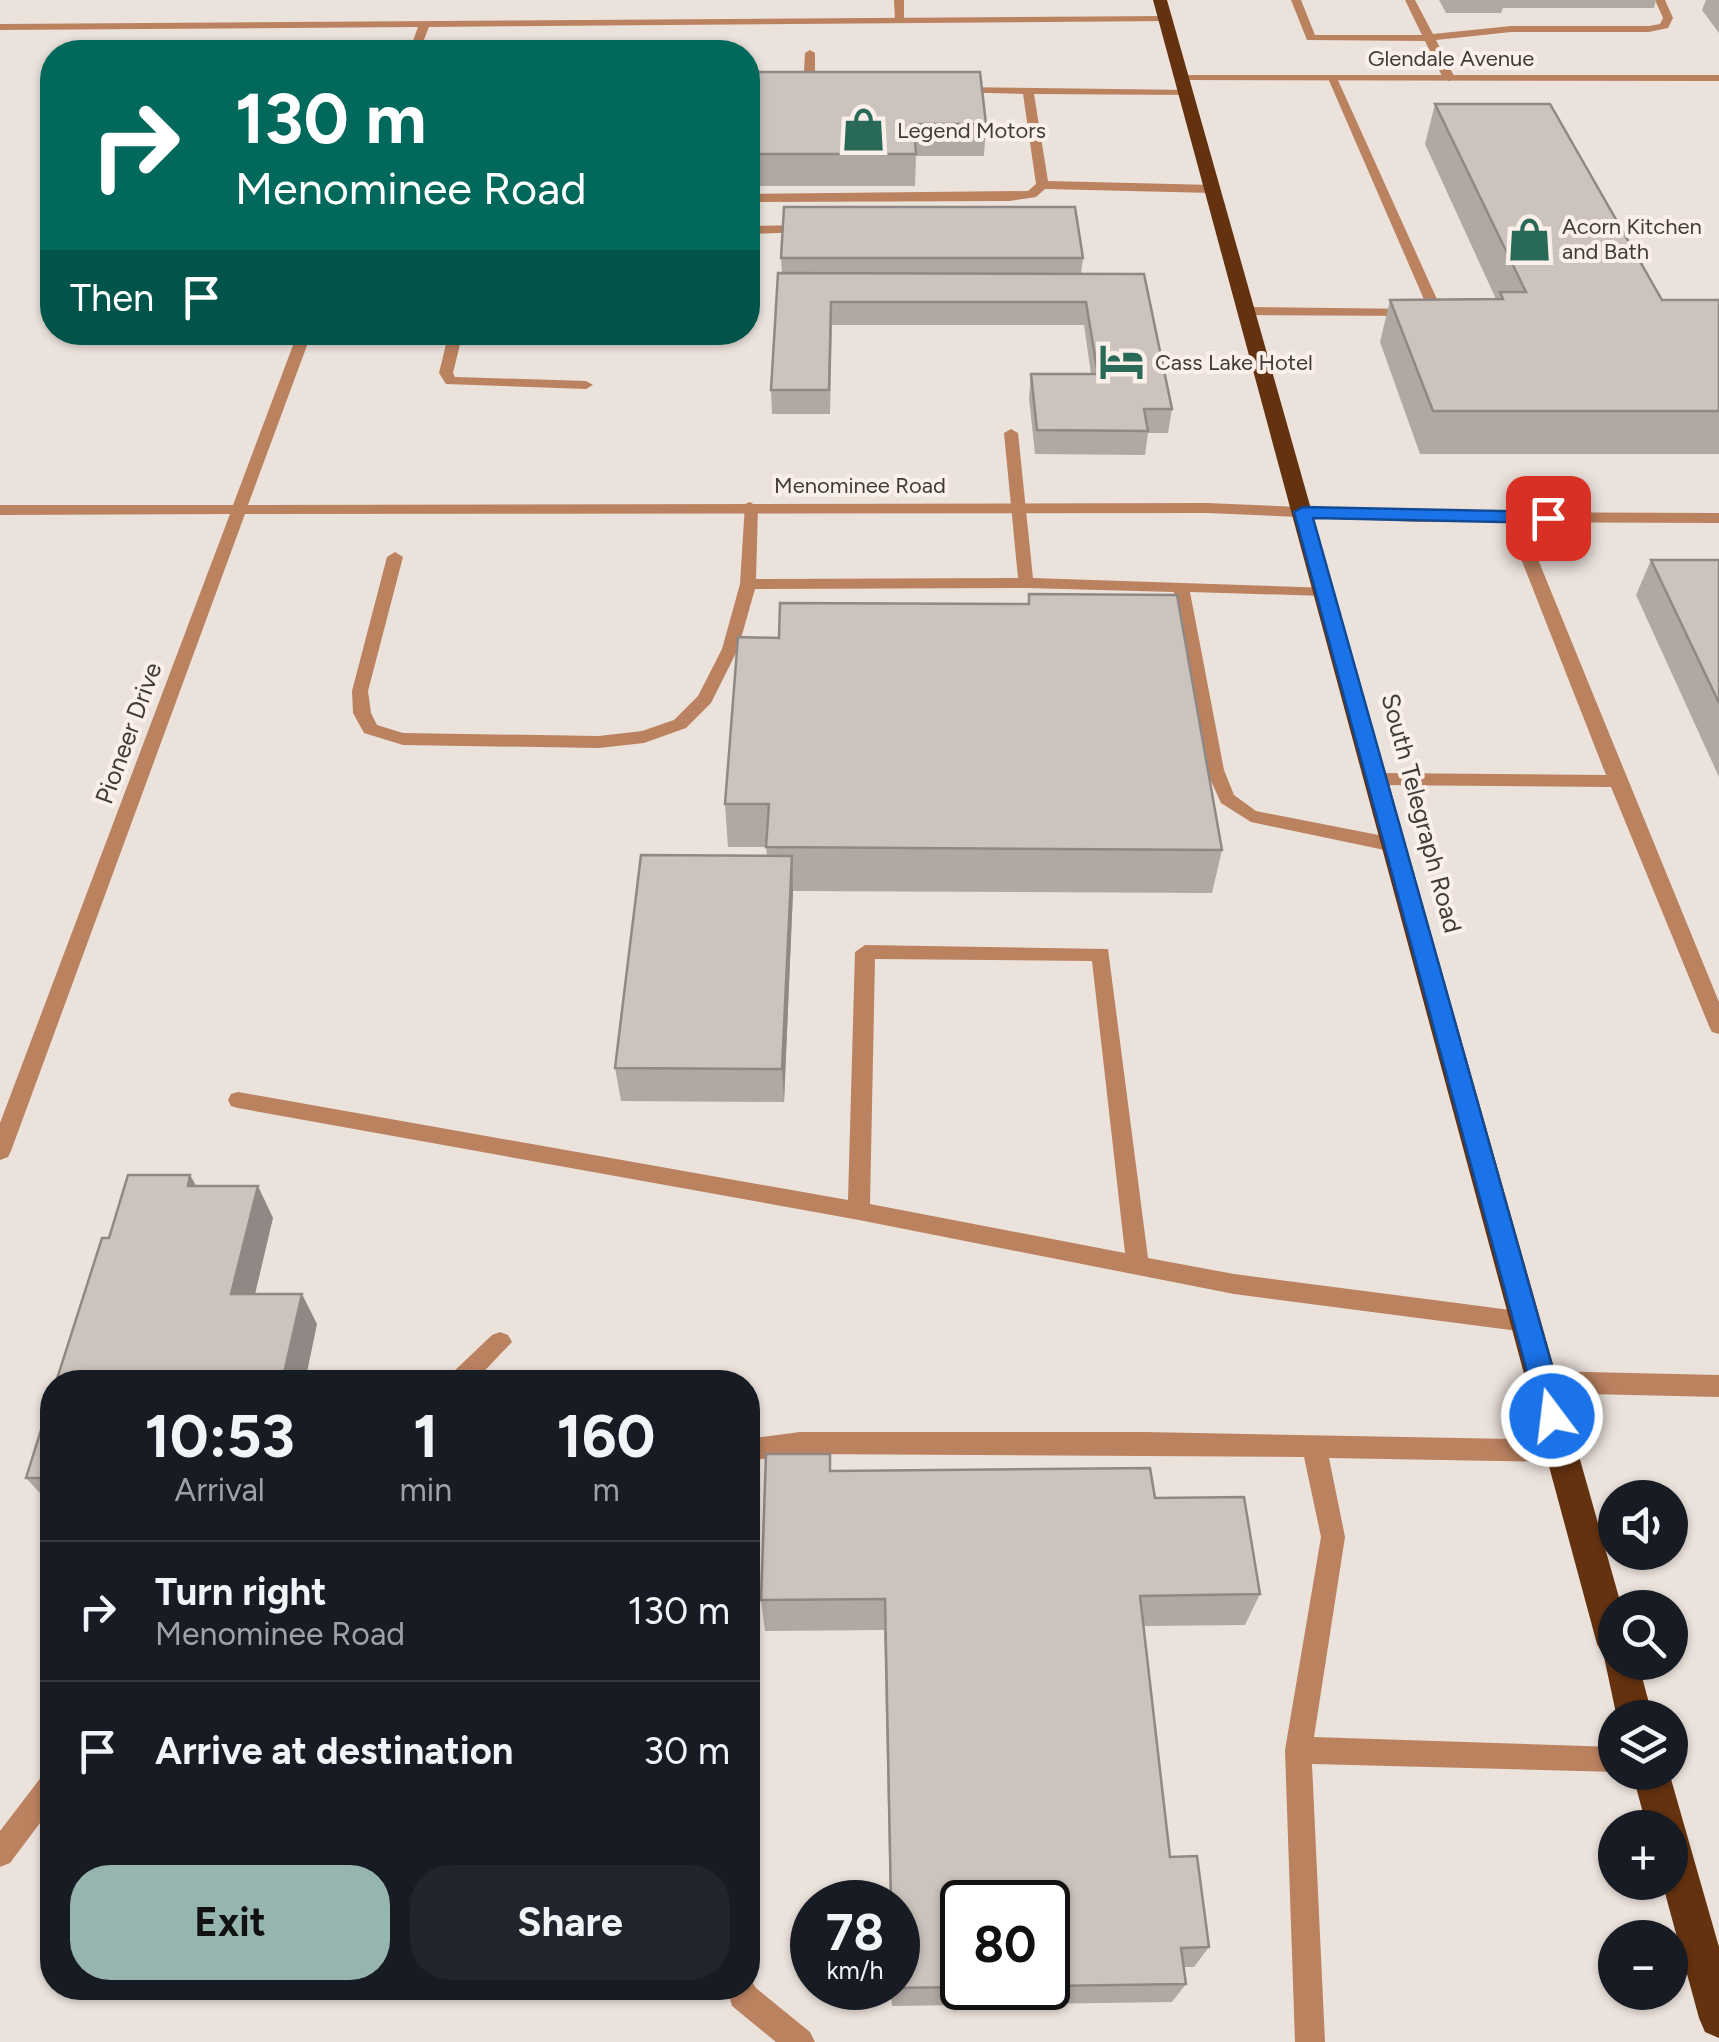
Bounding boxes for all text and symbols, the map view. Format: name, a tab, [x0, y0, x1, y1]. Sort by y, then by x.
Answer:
street label: Glendale Avenue	[1368, 45, 1534, 72]
text: 130 m	[235, 76, 427, 161]
icon: right	[70, 80, 200, 210]
shop icon: Legend Motors	[840, 106, 888, 154]
place label: Legend Motors	[897, 117, 1046, 144]
text: Menominee Road	[235, 161, 587, 215]
place label: Acorn Kitchen and Bath	[1562, 213, 1702, 265]
shop icon: Acorn Kitchen and Bath	[1505, 215, 1553, 263]
icon: arrive	[174, 270, 229, 325]
text: Then	[70, 275, 154, 321]
hotel icon: Cass Lake Hotel	[1098, 338, 1146, 386]
place label: Cass Lake Hotel	[1155, 349, 1313, 376]
street label: Menominee Road	[774, 472, 946, 499]
pin	[1506, 476, 1591, 561]
icon: arrive	[1521, 491, 1576, 546]
street label: Pioneer Drive	[89, 658, 167, 808]
street label: South Telegraph Road	[1376, 690, 1468, 936]
position arrow	[1500, 1364, 1604, 1468]
text: 10:53	[145, 1400, 295, 1472]
text: 1	[413, 1400, 438, 1472]
text: 160	[557, 1400, 656, 1472]
text: Arrival	[175, 1471, 265, 1509]
text: min	[399, 1471, 452, 1509]
text: m	[592, 1471, 620, 1509]
map controls	[1598, 1480, 1688, 2010]
button: sound	[1598, 1480, 1688, 1570]
text: Turn right	[155, 1569, 327, 1615]
icon: right	[70, 1584, 125, 1639]
text: 130 m	[628, 1588, 730, 1634]
button: search	[1598, 1590, 1688, 1680]
text: Menominee Road	[155, 1615, 405, 1653]
button: layers	[1598, 1700, 1688, 1790]
icon: arrive	[70, 1724, 125, 1779]
text: Arrive at destination	[155, 1728, 513, 1774]
text: 30 m	[643, 1728, 730, 1774]
button: +	[1598, 1810, 1688, 1900]
button: Exit	[70, 1865, 390, 1980]
button: Share	[410, 1865, 730, 1980]
speed limit sign: 80	[940, 1880, 1070, 2010]
text: 78	[826, 1902, 884, 1963]
button: −	[1598, 1920, 1688, 2010]
text: km/h	[826, 1955, 884, 1985]

